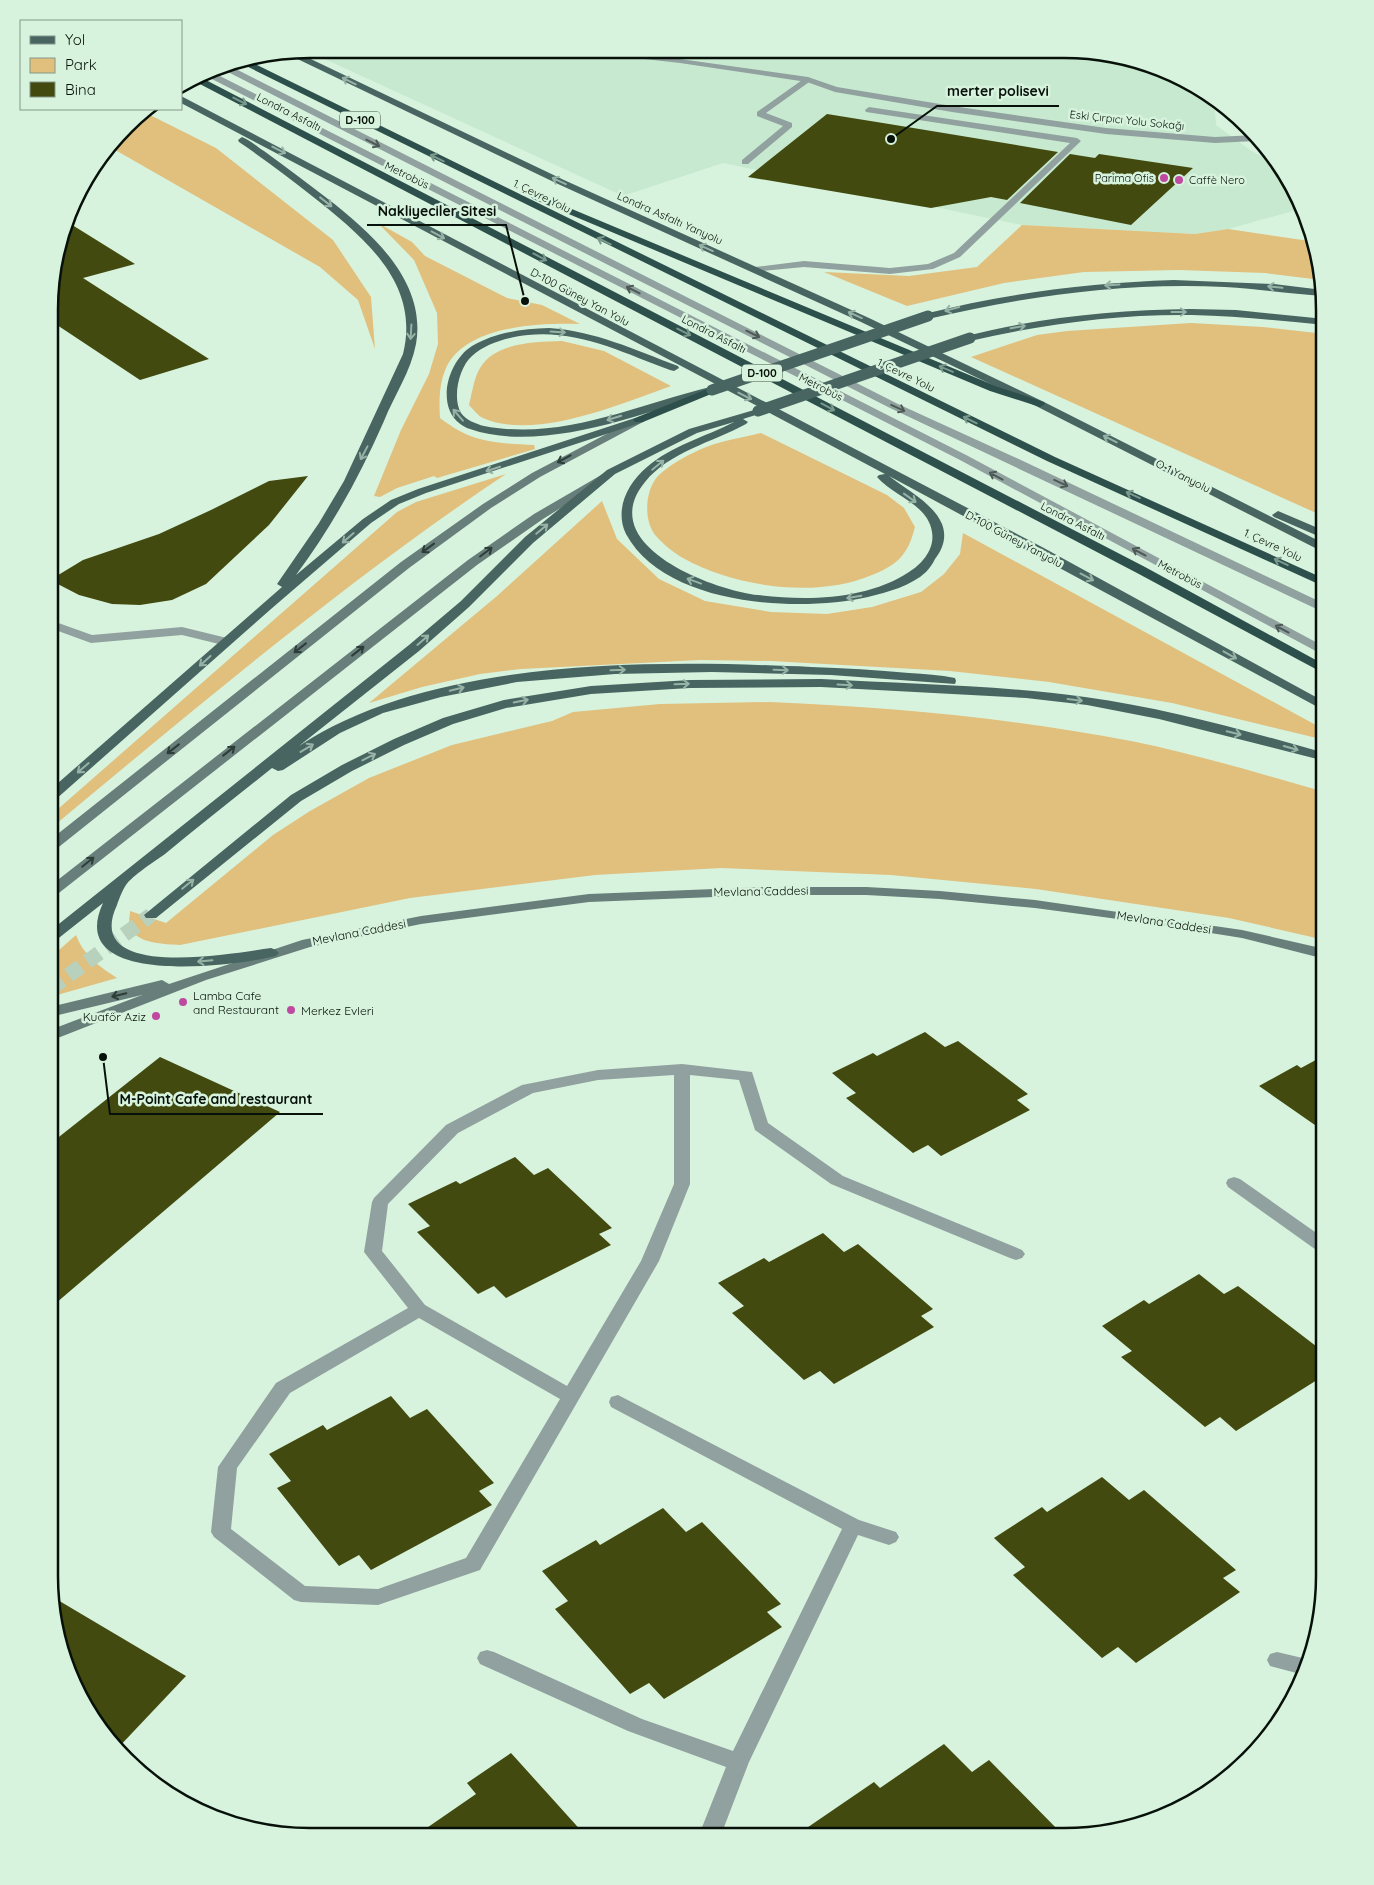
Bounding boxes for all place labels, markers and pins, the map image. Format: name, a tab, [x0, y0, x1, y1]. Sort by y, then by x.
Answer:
callout: merter polisevi	[937, 77, 1059, 106]
place label: Parima Ofis	[1095, 171, 1154, 185]
marker: Parima Ofis	[1158, 172, 1170, 184]
place label: Caffè Nero	[1189, 173, 1245, 187]
marker: Caffè Nero	[1173, 174, 1185, 186]
callout: Nakliyeciler Sitesi	[367, 196, 506, 225]
place label: Lamba Cafe and Restaurant	[193, 988, 279, 1017]
marker: Lamba Cafe and Restaurant	[177, 996, 189, 1008]
place label: Merkez Evleri	[301, 1003, 374, 1018]
marker: Merkez Evleri	[285, 1004, 297, 1016]
place label: Kuaför Aziz	[83, 1009, 146, 1024]
marker: Kuaför Aziz	[150, 1010, 162, 1022]
callout: M-Point Cafe and restaurant	[110, 1085, 323, 1114]

